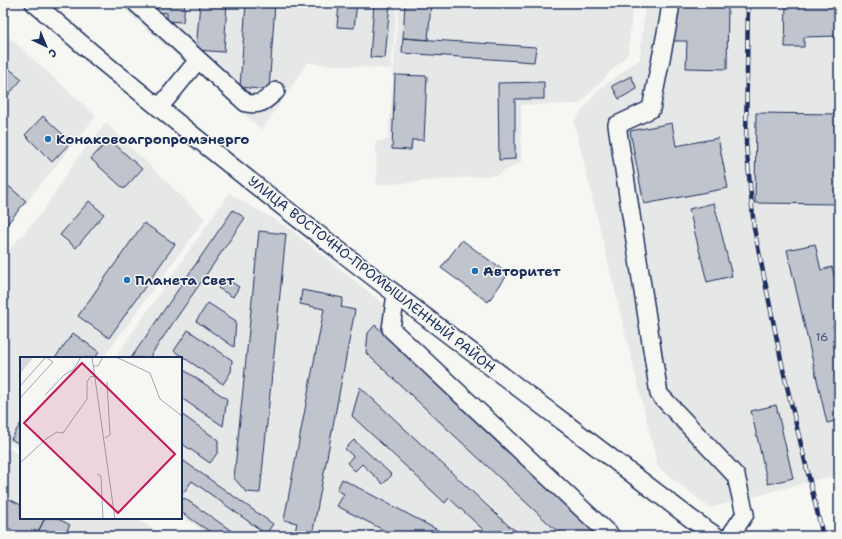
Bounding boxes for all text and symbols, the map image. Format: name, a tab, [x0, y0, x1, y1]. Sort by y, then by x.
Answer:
north arrow	[26, 26, 66, 66]
text: С	[45, 45, 60, 61]
place label: Конаковоагропромэнерго	[56, 130, 249, 148]
marker: Конаковоагропромэнерго	[43, 134, 53, 144]
street label: УЛИЦА ВОСТОЧНО-ПРОМЫШЛЕННЫЙ РАЙОН	[244, 172, 500, 376]
place label: Авторитет	[483, 262, 561, 280]
marker: Авторитет	[470, 266, 480, 276]
place label: Планета Свет	[135, 271, 235, 289]
marker: Планета Свет	[122, 275, 132, 285]
house number: 16	[815, 329, 829, 345]
inset map	[20, 357, 182, 519]

